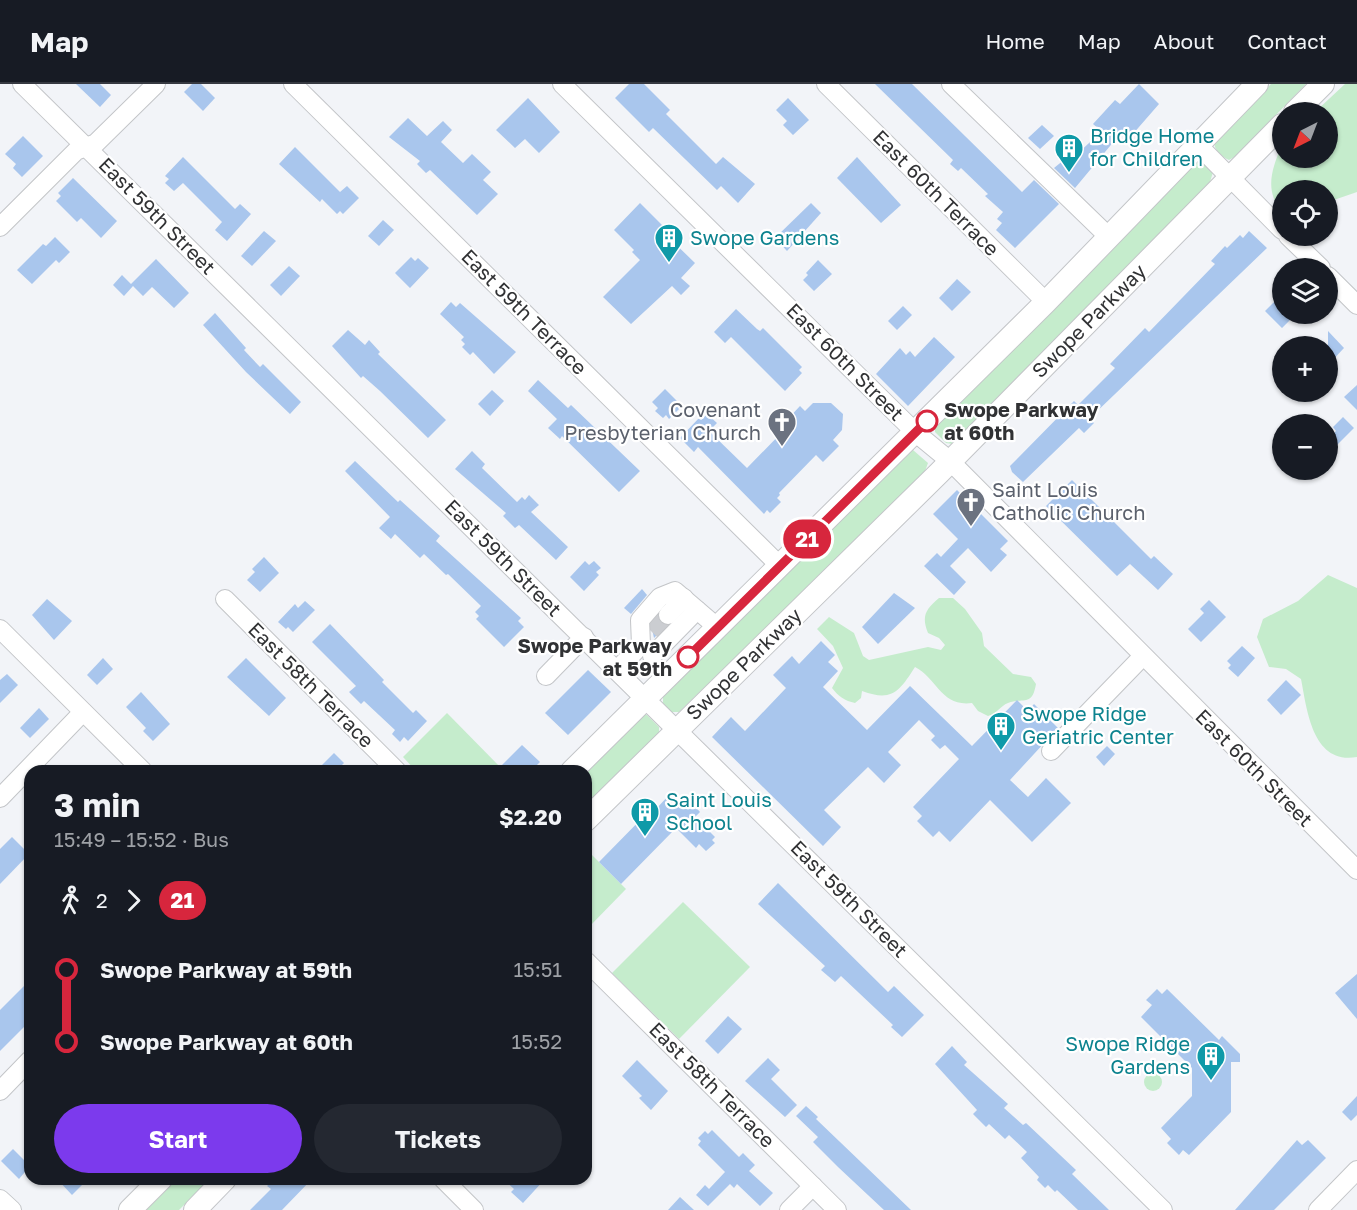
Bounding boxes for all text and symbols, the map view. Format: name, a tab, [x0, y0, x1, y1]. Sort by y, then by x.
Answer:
text: Map	[30, 25, 88, 58]
text: Home	[985, 28, 1045, 54]
text: Map	[1078, 28, 1121, 54]
text: About	[1154, 28, 1214, 54]
text: Contact	[1247, 28, 1327, 54]
north arrow	[1272, 102, 1338, 168]
map controls	[1272, 102, 1338, 480]
place label: Bridge Home for Children	[1090, 123, 1214, 170]
street label: East 60th Terrace	[869, 124, 1005, 260]
building icon: Bridge Home for Children	[1053, 132, 1085, 174]
street label: East 59th Street	[94, 152, 221, 279]
button: locate	[1272, 180, 1338, 246]
building icon: Swope Gardens	[653, 222, 685, 264]
place label: Swope Gardens	[690, 225, 839, 249]
street label: East 59th Terrace	[457, 244, 592, 379]
street label: Swope Parkway	[1026, 258, 1150, 382]
button: layers	[1272, 258, 1338, 324]
street label: East 60th Street	[782, 298, 909, 425]
button: +	[1272, 336, 1338, 402]
place label: Covenant Presbyterian Church	[564, 397, 761, 444]
place label: Swope Parkway at 60th	[944, 397, 1098, 444]
church icon: Covenant Presbyterian Church	[766, 406, 798, 448]
marker: Swope Parkway at 60th	[916, 410, 938, 432]
button: −	[1272, 414, 1338, 480]
place label: Saint Louis Catholic Church	[992, 477, 1145, 524]
church icon: Saint Louis Catholic Church	[955, 486, 987, 528]
street label: East 59th Street	[440, 494, 567, 621]
line badge: 21	[780, 520, 834, 558]
text: 21	[795, 526, 819, 552]
street label: Swope Parkway	[681, 602, 806, 724]
street label: East 58th Terrace	[244, 617, 379, 752]
place label: Swope Parkway at 59th	[518, 633, 672, 680]
marker: Swope Parkway at 59th	[677, 646, 699, 668]
place label: Swope Ridge Geriatric Center	[1022, 701, 1174, 748]
street label: East 60th Street	[1191, 704, 1318, 831]
building icon: Swope Ridge Geriatric Center	[985, 710, 1017, 752]
text: 3 min	[54, 785, 140, 824]
place label: Saint Louis School	[666, 787, 772, 834]
building icon: Saint Louis School	[629, 796, 661, 838]
text: $2.20	[499, 803, 562, 830]
text: 15:49 – 15:52 · Bus	[54, 827, 229, 851]
street label: East 59th Street	[786, 835, 913, 962]
icon: walk	[54, 884, 87, 917]
icon: forward	[117, 884, 150, 917]
text: 21	[171, 887, 194, 913]
text: 2	[96, 888, 108, 912]
text: Swope Parkway at 59th	[100, 956, 352, 983]
text: 15:51	[513, 957, 562, 981]
street label: East 58th Terrace	[645, 1017, 780, 1152]
text: Swope Parkway at 60th	[100, 1028, 353, 1055]
text: 15:52	[512, 1029, 562, 1053]
place label: Swope Ridge Gardens	[1065, 1031, 1190, 1078]
building icon: Swope Ridge Gardens	[1195, 1040, 1227, 1082]
button: Start	[54, 1104, 302, 1173]
button: Tickets	[314, 1104, 562, 1173]

